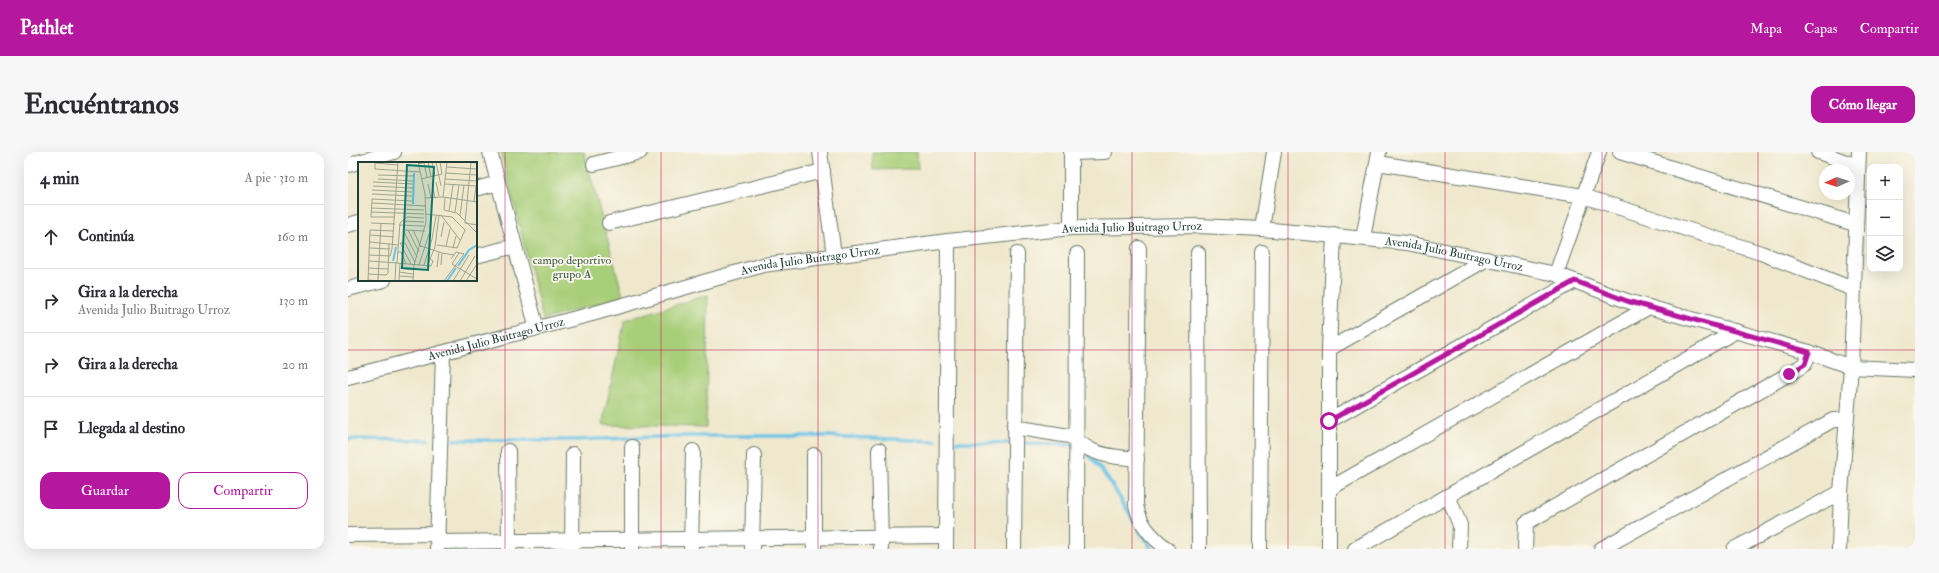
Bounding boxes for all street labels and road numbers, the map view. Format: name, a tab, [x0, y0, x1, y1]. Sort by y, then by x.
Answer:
street label: Avenida Julio Buitrago Urroz	[1060, 219, 1203, 237]
street label: Avenida Julio Buitrago Urroz	[1383, 234, 1525, 275]
street label: Avenida Julio Buitrago Urroz	[738, 243, 881, 279]
street label: Avenida Julio Buitrago Urroz	[425, 314, 566, 364]

